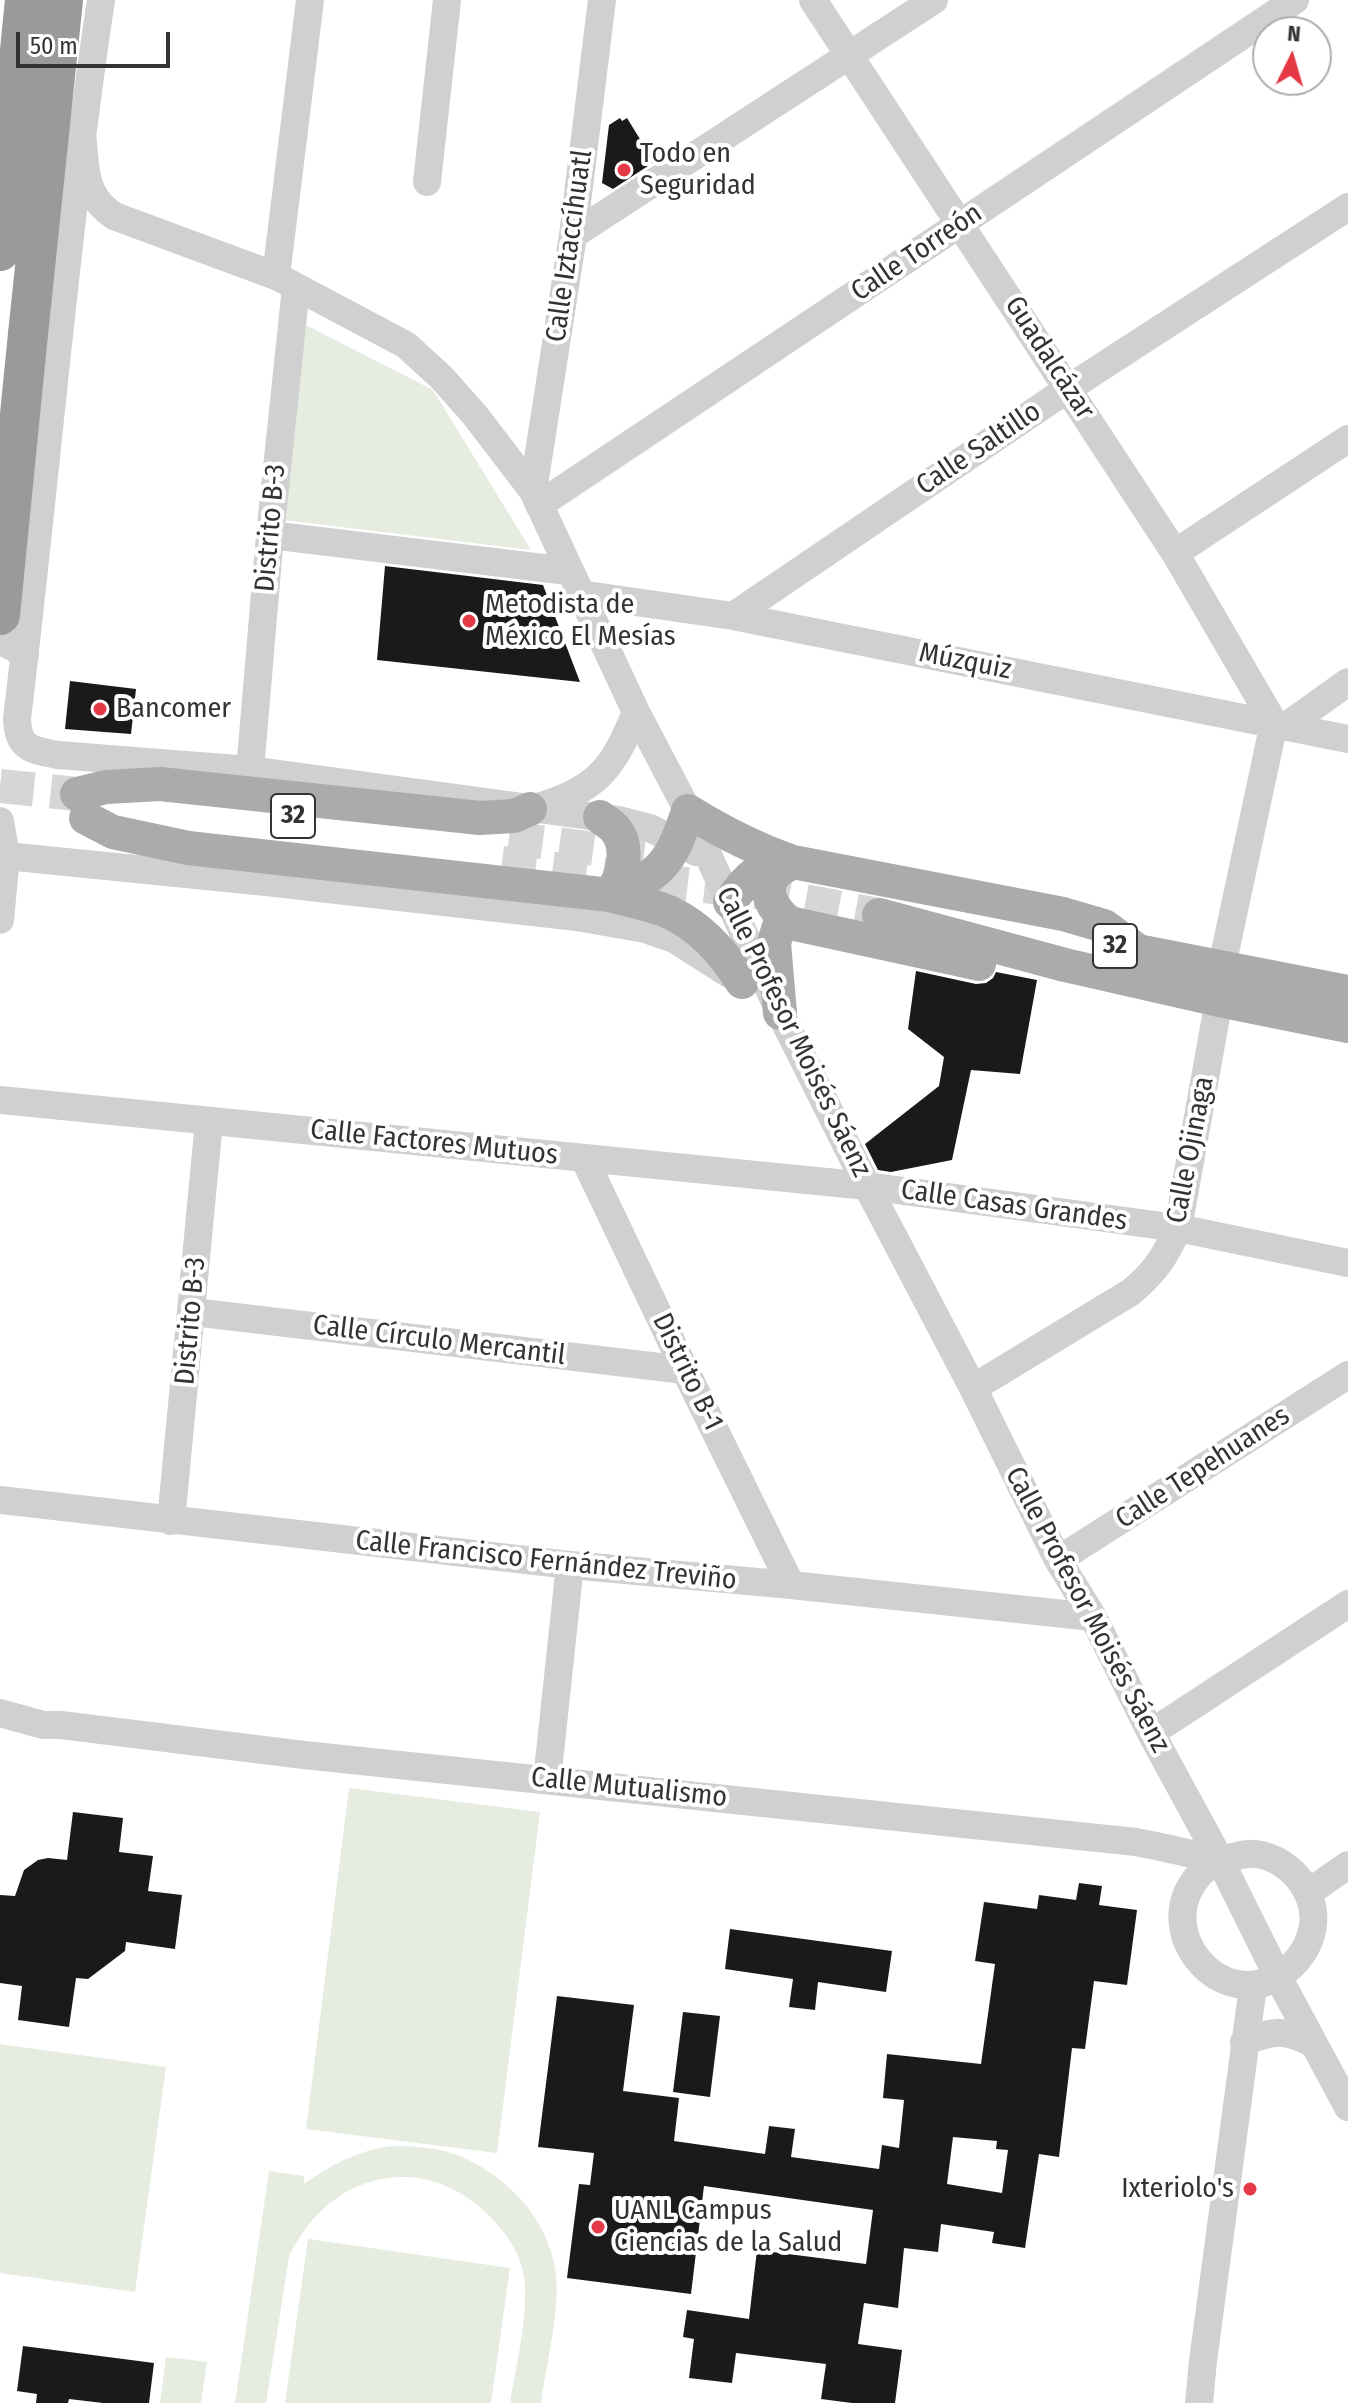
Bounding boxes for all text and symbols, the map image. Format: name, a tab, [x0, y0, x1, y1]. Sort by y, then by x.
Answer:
scale bar	[20, 16, 174, 66]
north arrow	[1252, 16, 1332, 96]
text: N	[1286, 20, 1302, 48]
text: 50 m	[30, 32, 78, 60]
place label: Todo en Seguridad	[640, 137, 756, 203]
street label: Calle Iztaccíhuatl	[540, 148, 600, 344]
marker: Todo en Seguridad	[615, 161, 633, 179]
street label: Calle Torreón	[845, 197, 989, 309]
street label: Guadalcázar	[997, 290, 1101, 426]
street label: Calle Saltillo	[910, 395, 1048, 503]
street label: Distrito B-3	[249, 463, 293, 593]
place label: Metodista de México El Mesías	[485, 588, 676, 654]
marker: Metodista de México El Mesías	[460, 612, 478, 630]
street label: Múzquiz	[916, 637, 1014, 687]
place label: Bancomer	[116, 692, 231, 726]
marker: Bancomer	[91, 700, 109, 718]
road number: 32	[271, 794, 315, 838]
street label: Calle Profesor Moisés Sáenz	[708, 881, 878, 1183]
road number: 32	[1093, 924, 1137, 968]
street label: Calle Ojinaga	[1160, 1074, 1222, 1226]
street label: Calle Factores Mutuos	[309, 1113, 559, 1173]
street label: Calle Casas Grandes	[899, 1174, 1129, 1238]
street label: Distrito B-3	[169, 1256, 213, 1386]
street label: Distrito B-1	[644, 1308, 730, 1436]
street label: Calle Círculo Mercantil	[311, 1309, 567, 1373]
street label: Calle Tepehuanes	[1110, 1399, 1296, 1537]
street label: Calle Profesor Moisés Sáenz	[997, 1461, 1177, 1759]
street label: Calle Francisco Fernández Treviño	[354, 1524, 738, 1598]
street label: Calle Mutualismo	[529, 1761, 729, 1815]
place label: Ixteriolo's	[1121, 2172, 1234, 2206]
marker: Ixteriolo's	[1241, 2180, 1259, 2198]
place label: UANL Campus Ciencias de la Salud	[614, 2194, 842, 2260]
marker: UANL Campus Ciencias de la Salud	[589, 2218, 607, 2236]

